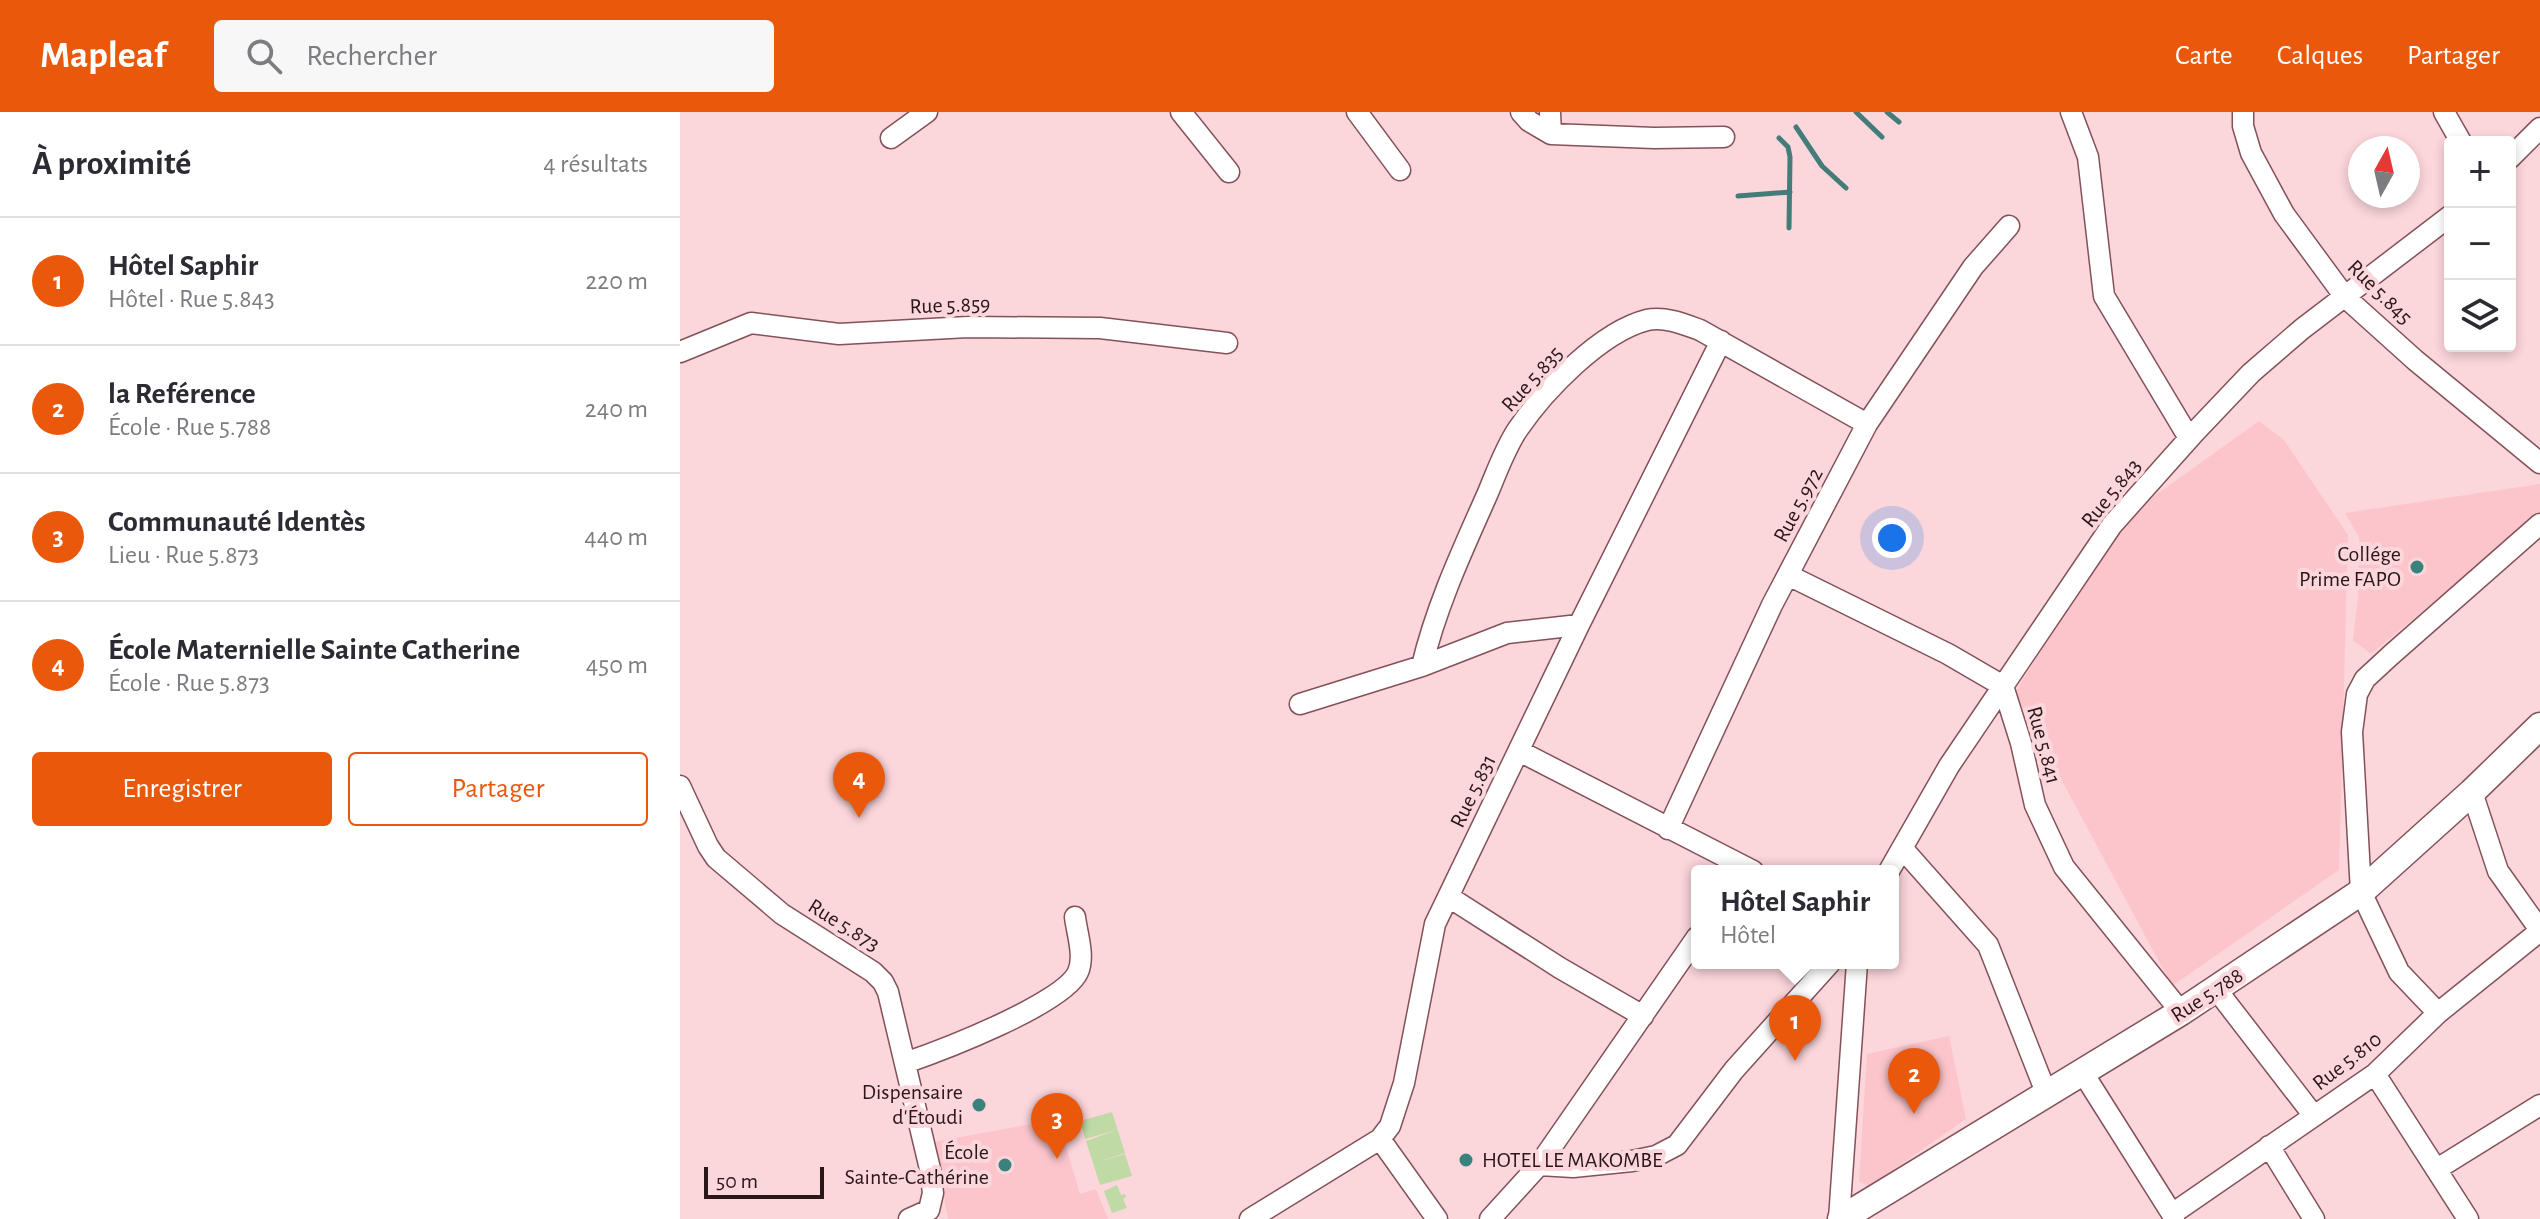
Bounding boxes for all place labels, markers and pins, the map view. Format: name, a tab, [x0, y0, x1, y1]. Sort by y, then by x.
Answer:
place label: Collége Prime FAPO	[2299, 543, 2401, 590]
marker: Collége Prime FAPO	[2408, 558, 2426, 576]
pin: 4	[833, 752, 885, 818]
pin: 1	[1769, 995, 1821, 1061]
pin: 2	[1888, 1048, 1940, 1114]
place label: Dispensaire d'Étoudi	[862, 1081, 963, 1128]
pin: 3	[1031, 1093, 1083, 1159]
marker: Dispensaire d'Étoudi	[970, 1096, 988, 1114]
place label: École Sainte-Cathérine	[844, 1140, 989, 1188]
place label: HOTEL LE MAKOMBE	[1482, 1149, 1663, 1171]
marker: HOTEL LE MAKOMBE	[1457, 1151, 1475, 1169]
marker: École Sainte-Cathérine	[996, 1156, 1014, 1174]

